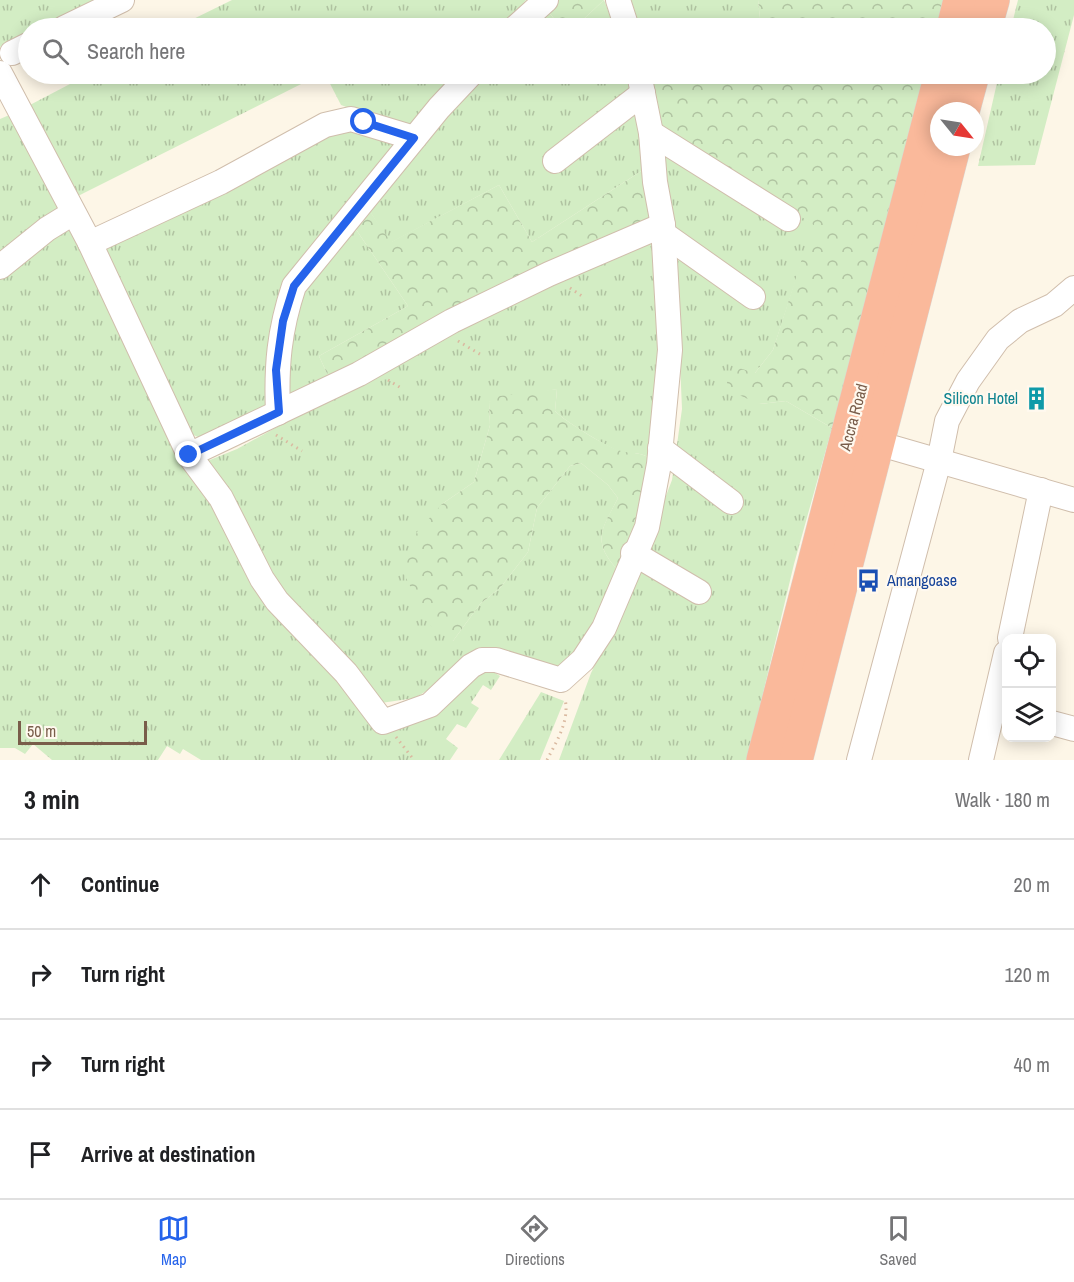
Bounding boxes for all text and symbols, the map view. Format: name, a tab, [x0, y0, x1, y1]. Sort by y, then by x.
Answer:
search box	[18, 18, 1056, 84]
icon: search	[39, 35, 72, 68]
text: Search here	[87, 36, 185, 66]
north arrow	[930, 102, 984, 156]
route start	[350, 108, 376, 134]
street label: Accra Road	[833, 381, 872, 454]
building icon: Silicon Hotel	[1023, 385, 1049, 411]
place label: Silicon Hotel	[944, 387, 1018, 409]
route end	[175, 441, 201, 467]
bus stop icon: Amangoase	[856, 567, 882, 593]
place label: Amangoase	[886, 569, 957, 591]
map controls	[1002, 634, 1056, 742]
button: locate	[1002, 634, 1056, 688]
button: layers	[1002, 688, 1056, 742]
scale bar	[18, 718, 147, 746]
text: 50 m	[27, 720, 56, 742]
text: 3 min	[24, 782, 80, 817]
text: Walk · 180 m	[955, 786, 1050, 813]
icon: ahead	[24, 868, 57, 901]
text: Continue	[81, 869, 159, 899]
text: 20 m	[1014, 871, 1050, 898]
icon: right	[24, 958, 57, 991]
text: Turn right	[81, 959, 165, 989]
text: 120 m	[1004, 961, 1050, 988]
icon: right	[24, 1048, 57, 1081]
text: Turn right	[81, 1049, 165, 1079]
text: 40 m	[1014, 1051, 1050, 1078]
icon: arrive	[24, 1138, 57, 1171]
text: Arrive at destination	[81, 1139, 255, 1169]
tab: Map	[157, 1212, 190, 1270]
tab: Directions	[505, 1212, 565, 1270]
tab: Saved	[879, 1212, 917, 1270]

